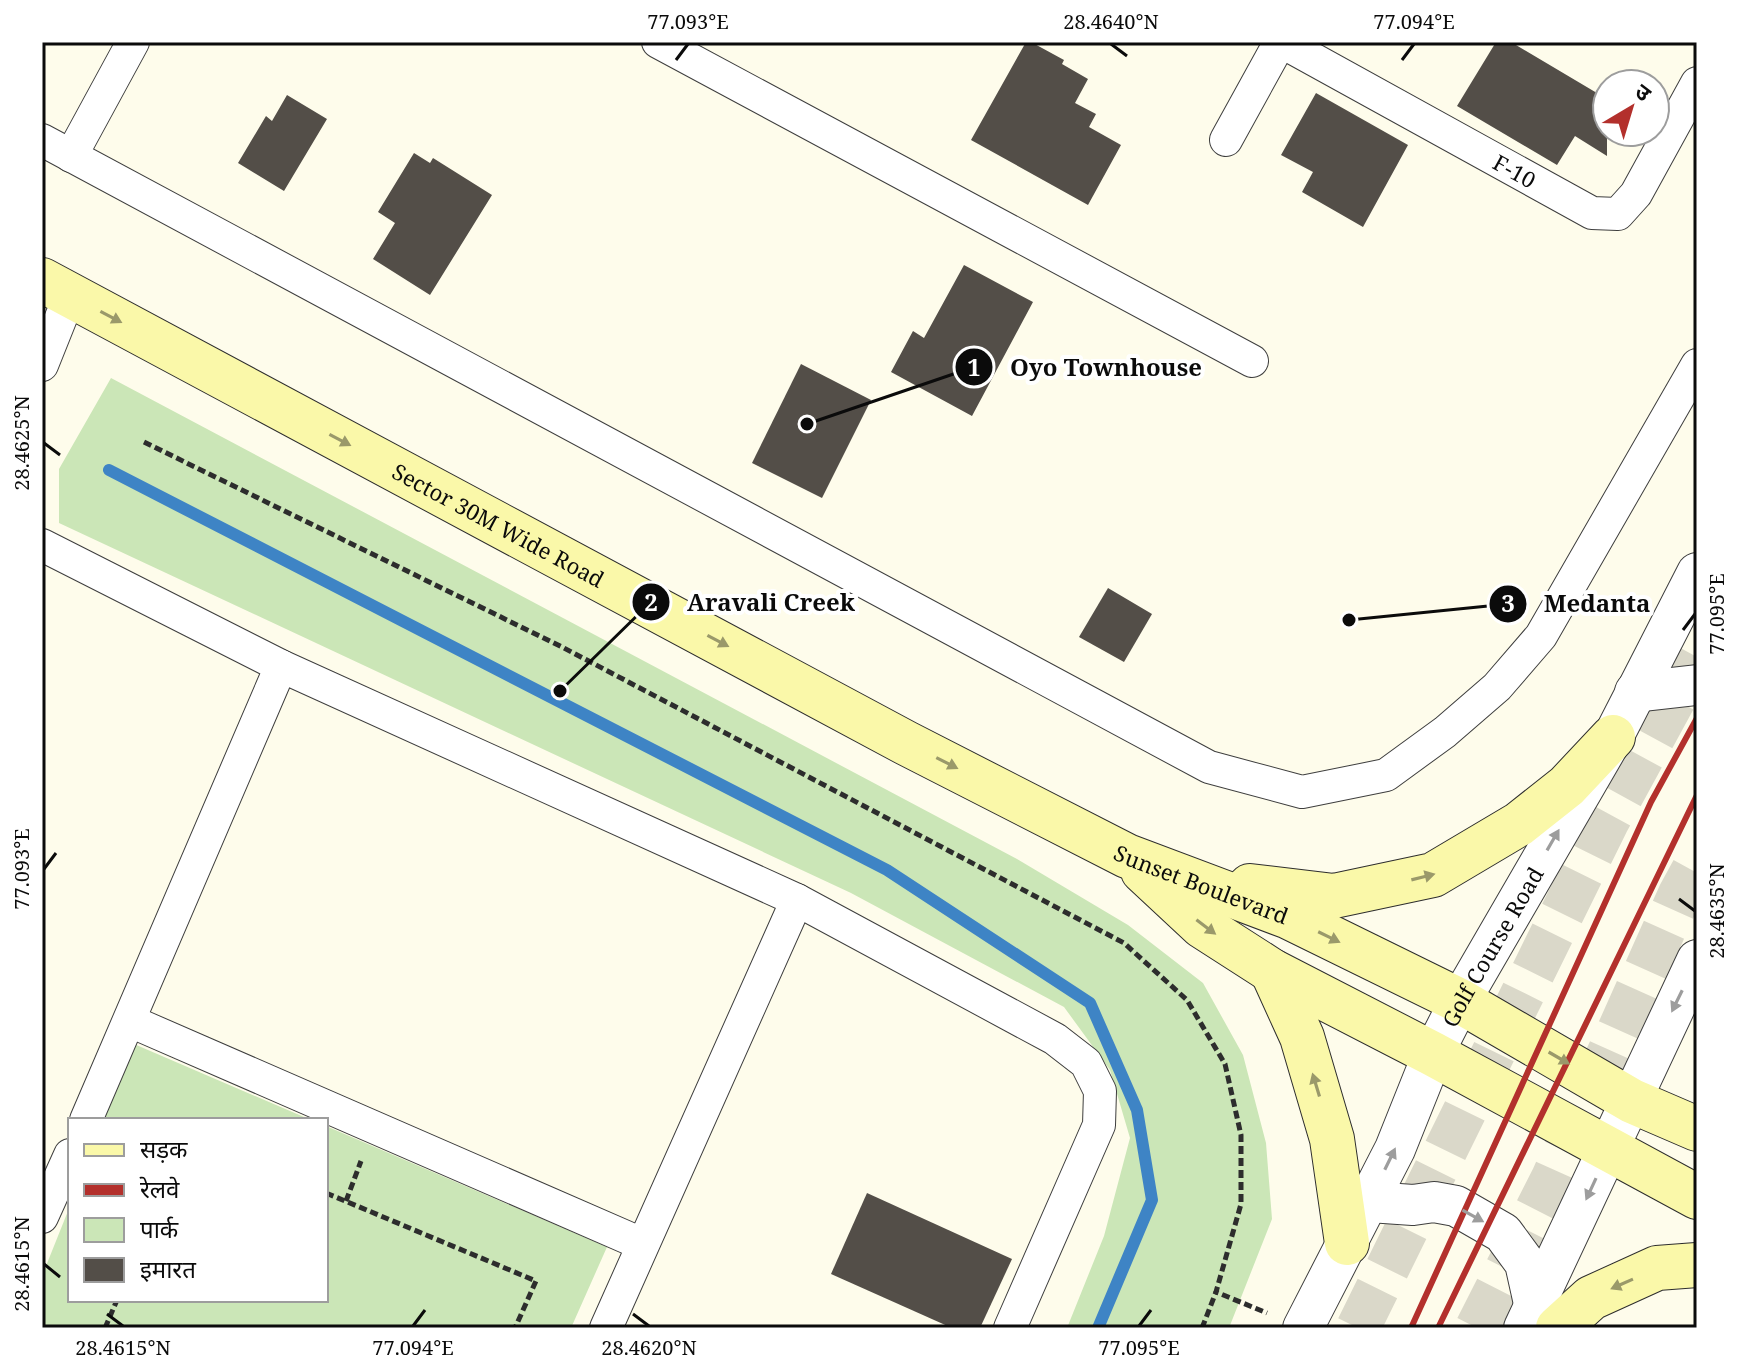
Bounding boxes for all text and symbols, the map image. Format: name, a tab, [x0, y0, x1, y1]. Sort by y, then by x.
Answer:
text: 77.093°E	[647, 8, 729, 35]
text: 28.4640°N	[1063, 8, 1159, 35]
text: 77.094°E	[1373, 8, 1455, 35]
north arrow	[1591, 68, 1671, 148]
text: उ	[1630, 76, 1659, 108]
street label: F-10	[1488, 147, 1542, 194]
one-way arrow	[99, 310, 122, 324]
callout: Oyo Townhouse	[954, 343, 1218, 391]
text: 1	[967, 350, 981, 383]
text: Oyo Townhouse	[1010, 350, 1202, 383]
text: 28.4625°N	[8, 395, 35, 491]
one-way arrow	[329, 432, 351, 446]
street label: Sector 30M Wide Road	[387, 456, 610, 594]
text: 77.095°E	[1703, 573, 1730, 655]
callout: Aravali Creek	[631, 578, 871, 626]
callout: Medanta	[1488, 580, 1667, 628]
text: 2	[644, 585, 658, 618]
text: Aravali Creek	[687, 585, 856, 618]
text: 3	[1501, 586, 1515, 619]
text: Medanta	[1544, 586, 1650, 619]
one-way arrow	[706, 635, 729, 648]
one-way arrow	[936, 757, 959, 770]
text: 77.093°E	[8, 828, 35, 910]
one-way arrow	[1546, 829, 1560, 851]
street label: Sunset Boulevard	[1109, 837, 1293, 931]
street label: Golf Course Road	[1434, 861, 1550, 1032]
text: 28.4635°N	[1703, 863, 1730, 959]
one-way arrow	[1410, 870, 1435, 882]
one-way arrow	[1195, 919, 1216, 934]
one-way arrow	[1318, 930, 1341, 944]
one-way arrow	[1670, 989, 1684, 1013]
one-way arrow	[1548, 1051, 1570, 1065]
one-way arrow	[1309, 1072, 1322, 1096]
legend	[68, 1118, 328, 1302]
text: सड़क	[140, 1132, 188, 1165]
one-way arrow	[1383, 1148, 1397, 1171]
text: रेलवे	[139, 1172, 180, 1205]
one-way arrow	[1584, 1178, 1598, 1201]
one-way arrow	[1461, 1209, 1484, 1222]
text: पार्क	[140, 1212, 179, 1245]
text: 28.4615°N	[8, 1216, 35, 1312]
text: इमारत	[140, 1252, 197, 1285]
one-way arrow	[1611, 1277, 1634, 1290]
text: 28.4615°N	[75, 1334, 171, 1361]
text: 77.094°E	[372, 1334, 454, 1361]
text: 28.4620°N	[601, 1334, 697, 1361]
text: 77.095°E	[1098, 1334, 1180, 1361]

